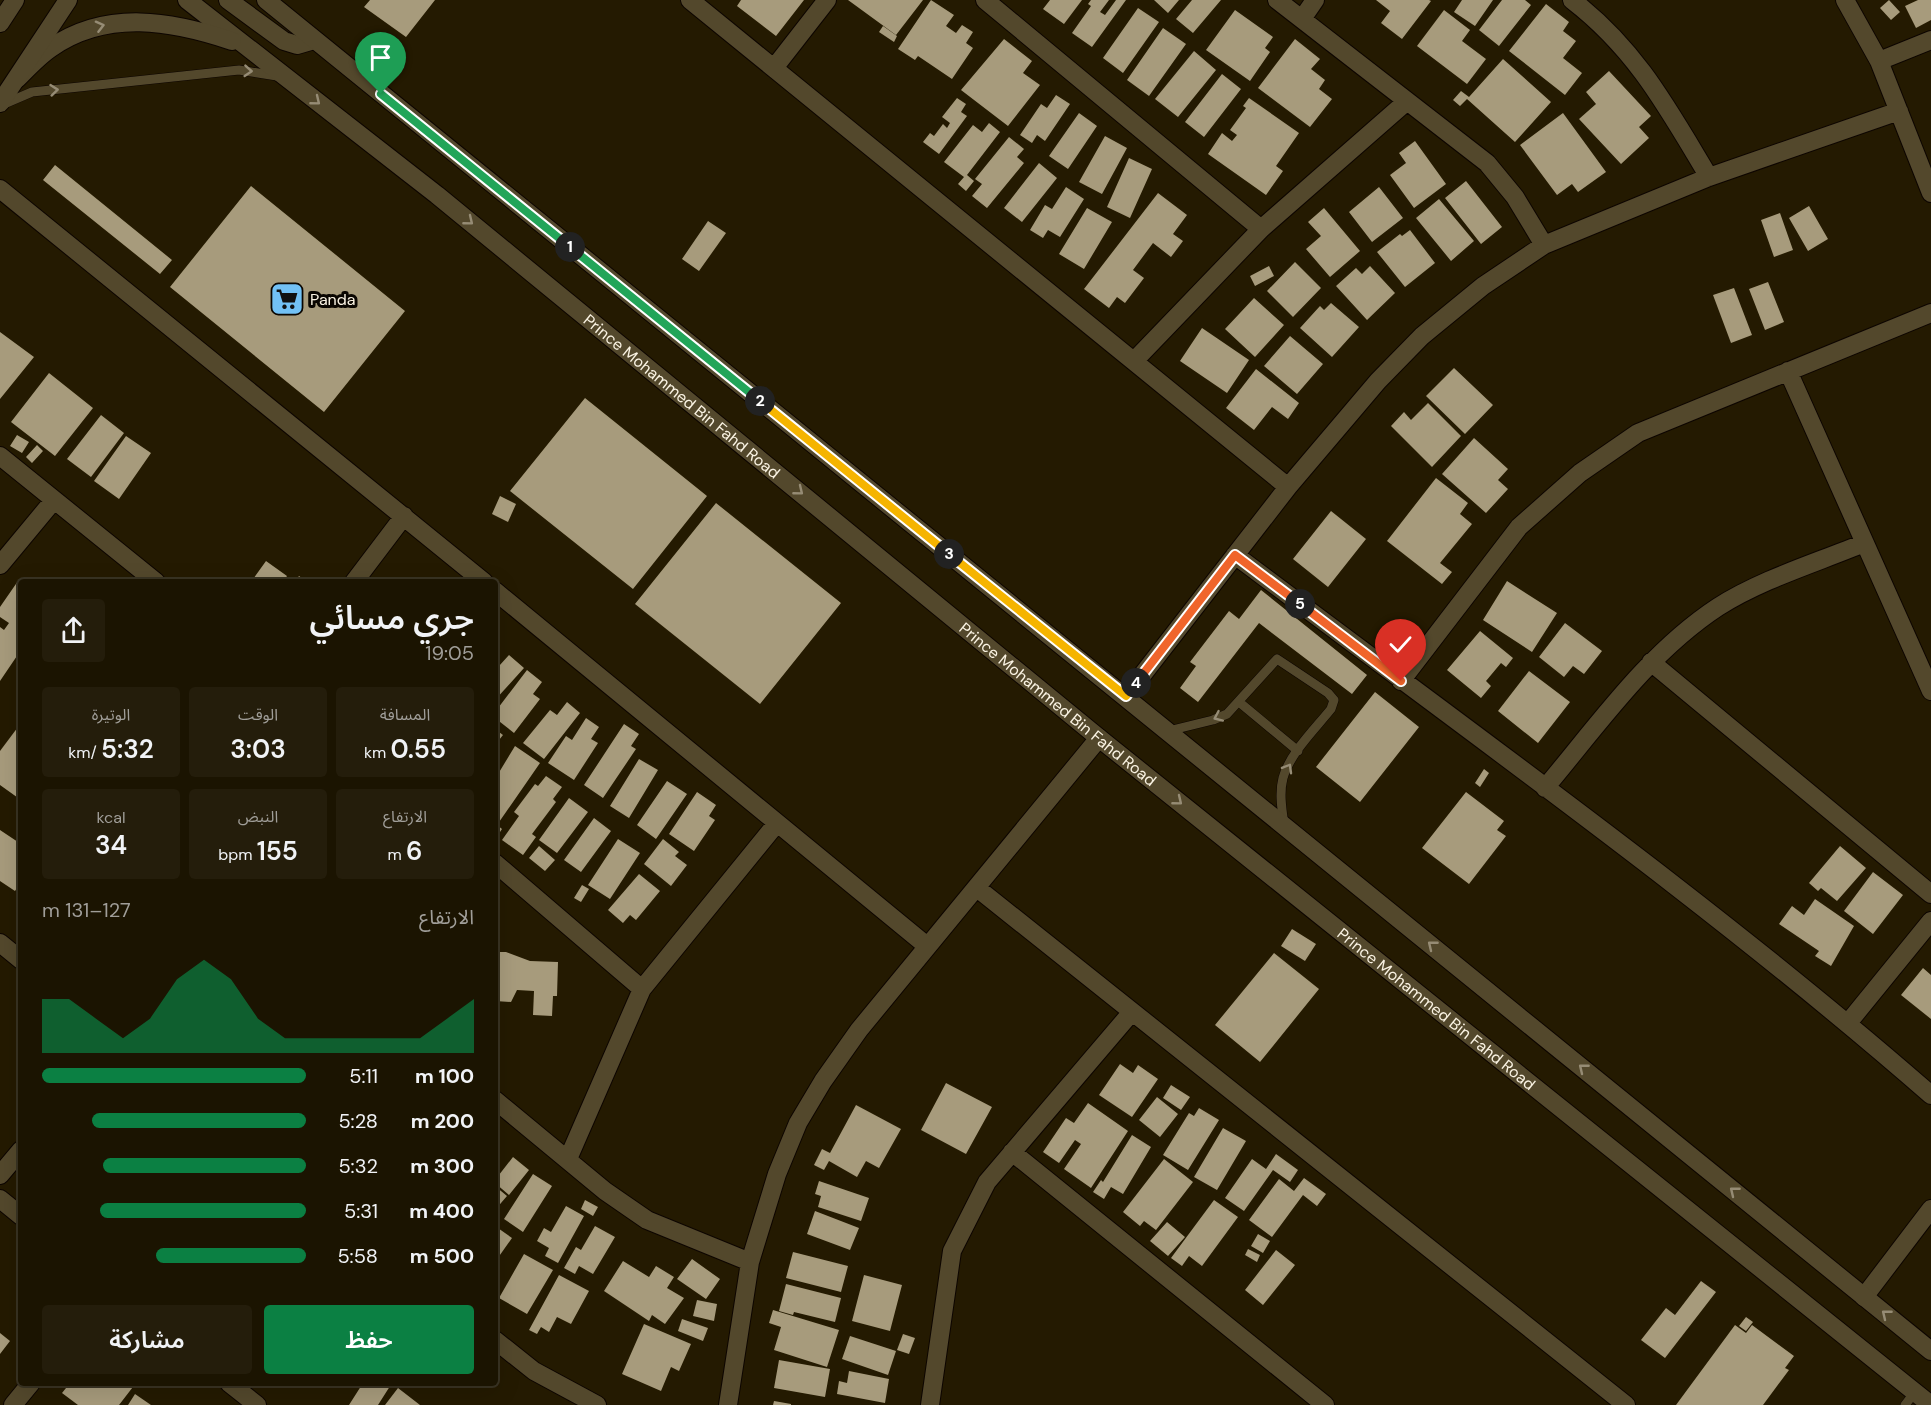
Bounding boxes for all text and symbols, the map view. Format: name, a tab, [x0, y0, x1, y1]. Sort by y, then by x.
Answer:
one-way arrow	[95, 21, 105, 34]
pin	[355, 32, 406, 94]
icon: arrive	[364, 41, 397, 74]
one-way arrow	[244, 64, 253, 77]
one-way arrow	[50, 84, 59, 97]
one-way arrow	[309, 94, 320, 105]
one-way arrow	[463, 214, 474, 225]
pin: 1	[555, 232, 585, 262]
text: 1	[567, 236, 573, 257]
supermarket icon: Panda	[269, 281, 305, 317]
place label: Panda	[310, 289, 356, 310]
street label: Prince Mohammed Bin Fahd Road	[579, 309, 785, 483]
pin: 2	[745, 386, 775, 416]
text: 2	[755, 390, 765, 411]
one-way arrow	[792, 484, 803, 495]
pin: 3	[934, 539, 964, 569]
text: 3	[944, 543, 954, 564]
pin: 5	[1285, 589, 1315, 619]
text: 5	[1295, 593, 1305, 614]
text: جري مسائي	[309, 596, 474, 639]
button: share	[42, 599, 105, 662]
street label: Prince Mohammed Bin Fahd Road	[955, 617, 1161, 790]
pin	[1375, 619, 1426, 681]
icon: check	[1384, 628, 1417, 661]
text: 19:05	[425, 640, 474, 666]
pin: 4	[1121, 668, 1151, 698]
text: 4	[1131, 672, 1141, 693]
text: الوتيرة	[92, 704, 130, 725]
text: الوقت	[238, 704, 278, 725]
text: المسافة	[380, 704, 430, 725]
one-way arrow	[1214, 710, 1225, 722]
text: 5:32	[101, 732, 154, 766]
text: 3:03	[230, 732, 286, 766]
text: 0.55	[391, 732, 446, 766]
text: /km	[68, 742, 101, 763]
text: km	[364, 742, 391, 763]
one-way arrow	[1281, 764, 1292, 774]
one-way arrow	[1171, 793, 1182, 804]
text: النبض	[238, 806, 278, 827]
text: الارتفاع	[383, 806, 427, 827]
text: kcal	[97, 807, 125, 828]
text: 34	[95, 828, 127, 862]
text: 155	[257, 834, 298, 868]
text: 6	[406, 834, 423, 868]
text: bpm	[218, 844, 257, 865]
text: m	[388, 844, 406, 865]
text: 127–131 m	[42, 897, 131, 923]
text: الارتفاع	[419, 904, 474, 930]
street label: Prince Mohammed Bin Fahd Road	[1333, 923, 1540, 1094]
one-way arrow	[1428, 942, 1439, 953]
text: 5:11	[349, 1063, 378, 1089]
text: 100 m	[415, 1063, 474, 1089]
one-way arrow	[1579, 1065, 1590, 1076]
text: 5:28	[338, 1108, 378, 1134]
text: 200 m	[411, 1108, 474, 1134]
text: 5:32	[338, 1153, 378, 1179]
text: 300 m	[410, 1153, 474, 1179]
one-way arrow	[1730, 1188, 1741, 1199]
text: 5:31	[344, 1198, 378, 1224]
text: 400 m	[409, 1198, 474, 1224]
text: 5:58	[337, 1243, 378, 1269]
text: 500 m	[410, 1243, 474, 1269]
button: مشاركة	[42, 1305, 252, 1374]
button: حفظ	[264, 1305, 474, 1374]
one-way arrow	[1881, 1311, 1892, 1322]

